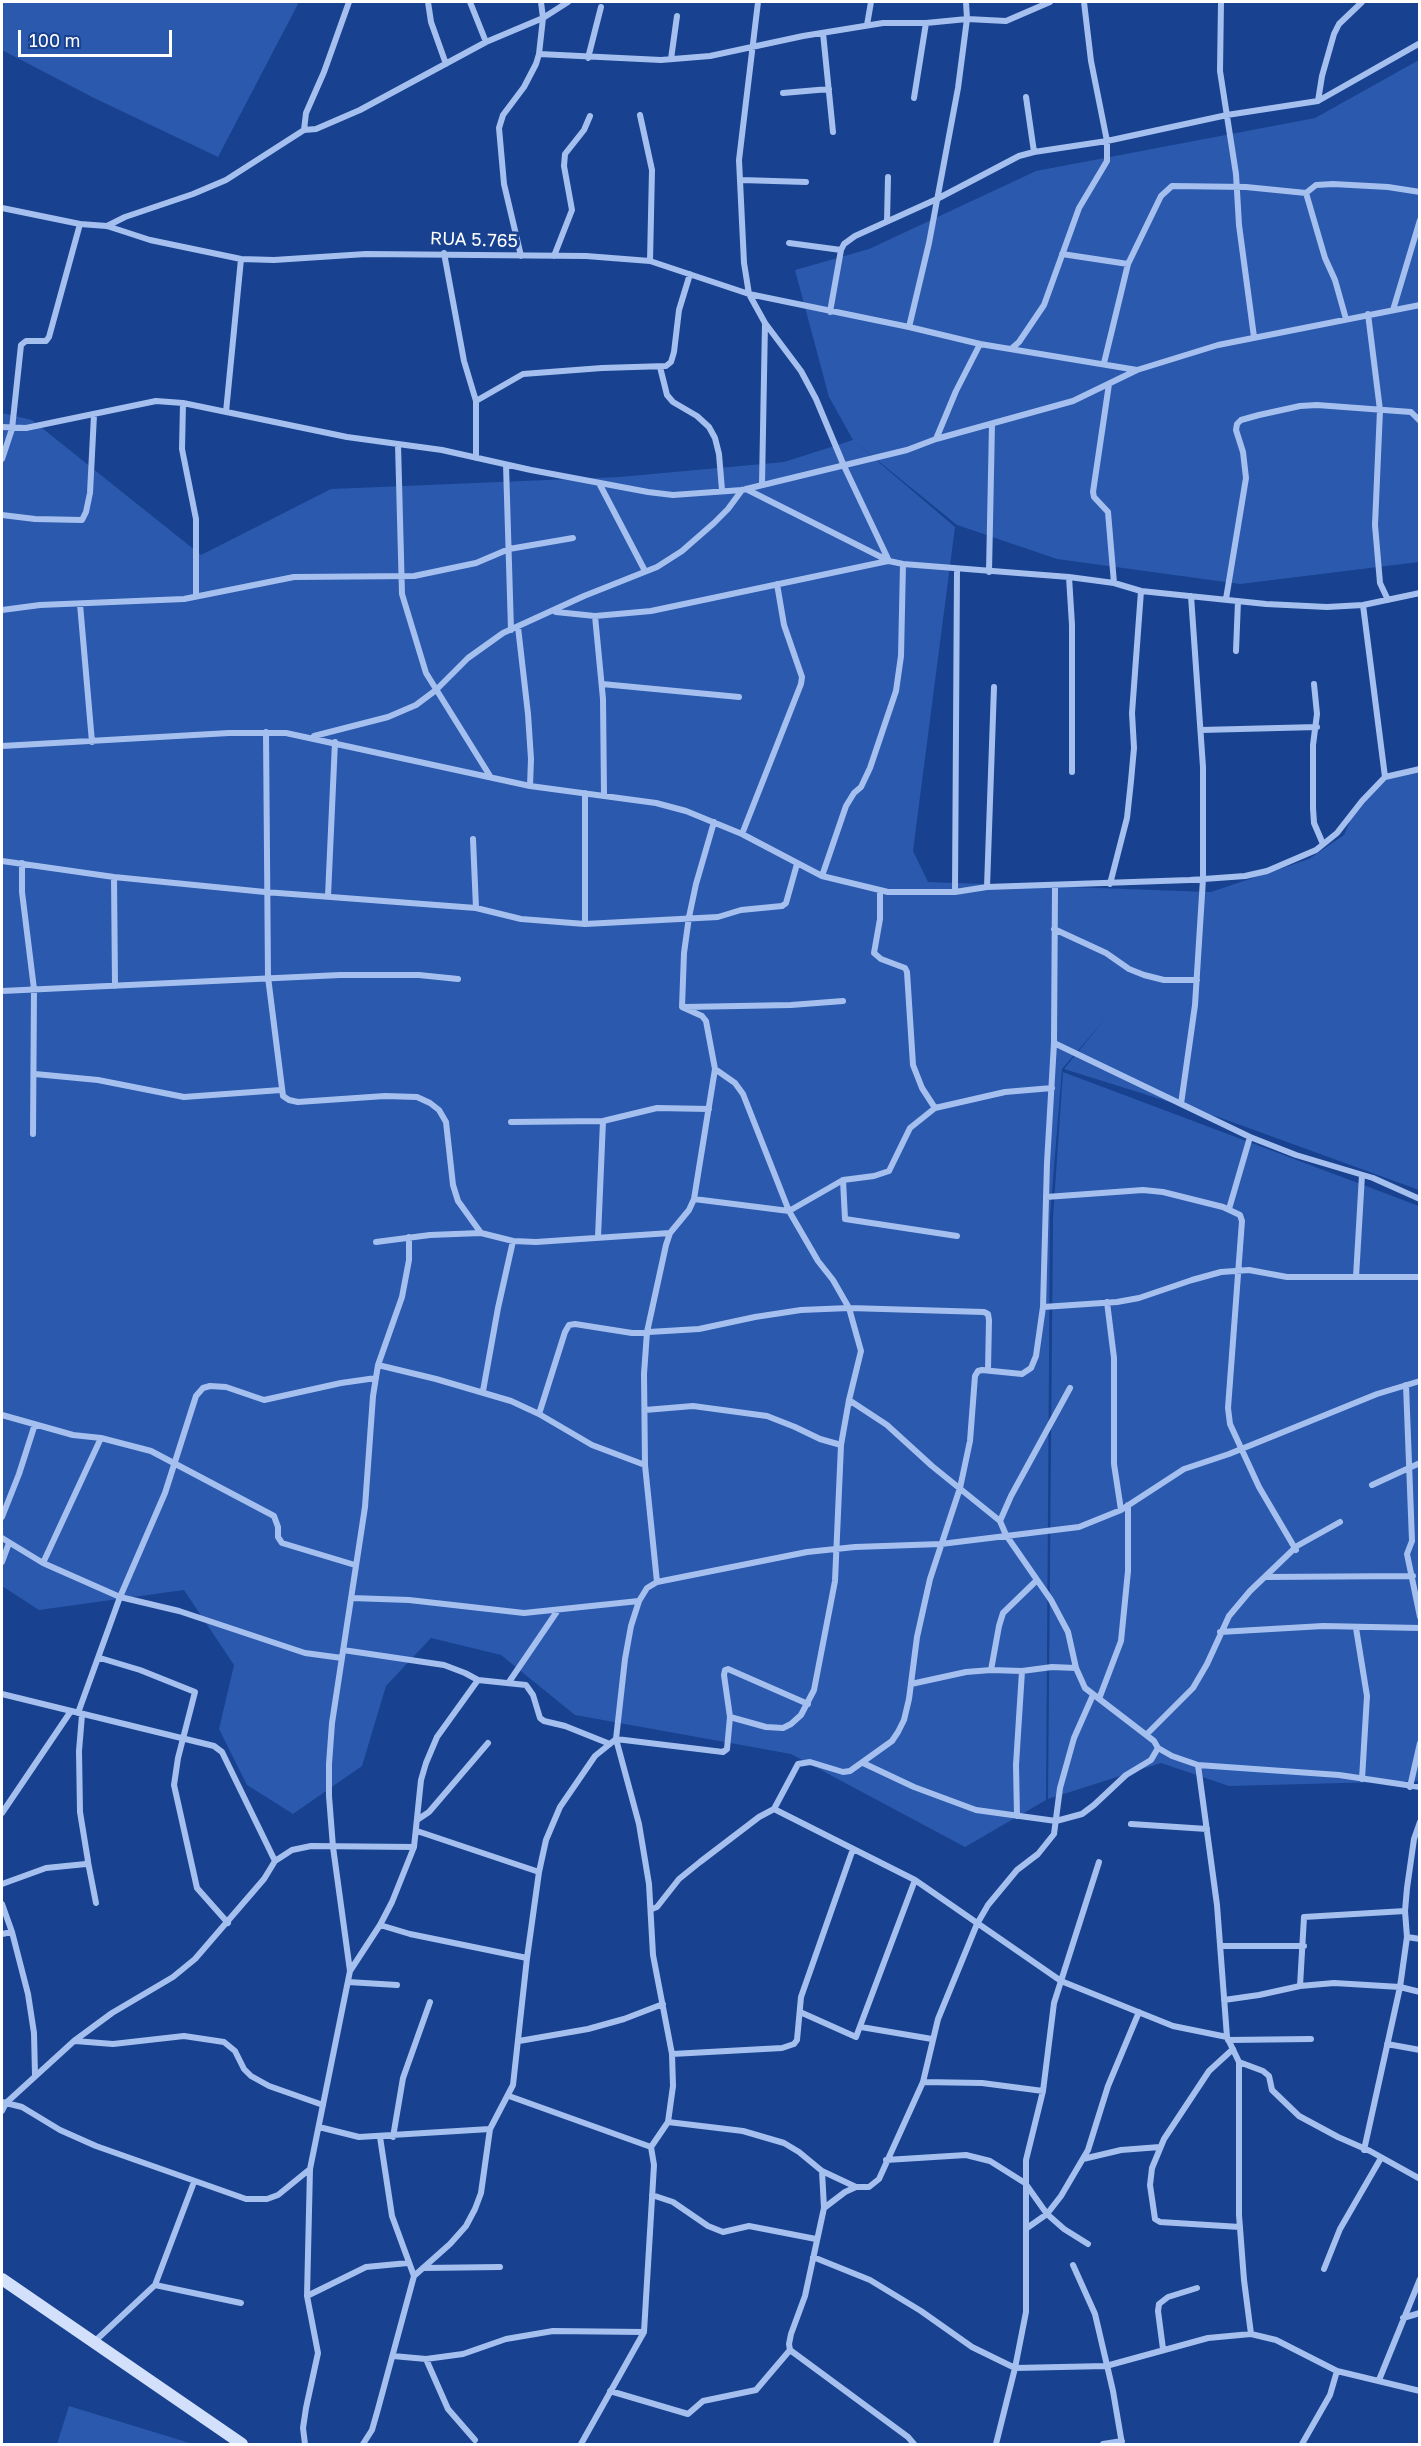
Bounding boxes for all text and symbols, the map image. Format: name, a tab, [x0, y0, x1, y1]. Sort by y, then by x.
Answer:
scale bar	[21, 18, 176, 56]
text: 100 m	[29, 29, 80, 51]
street label: RUA 5.765	[430, 228, 518, 252]

